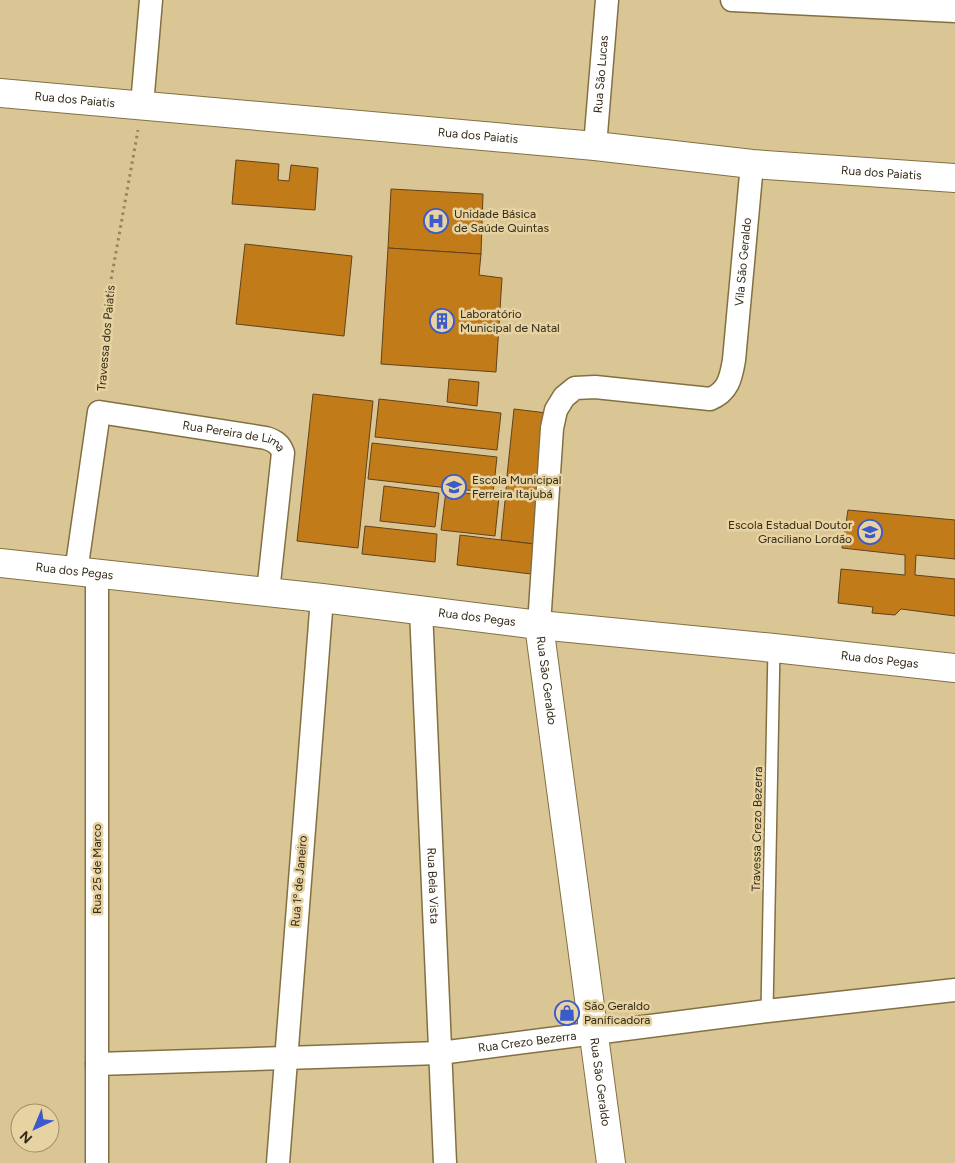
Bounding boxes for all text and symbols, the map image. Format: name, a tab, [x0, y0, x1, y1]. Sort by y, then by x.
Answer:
street label: Rua São Lucas	[591, 34, 611, 114]
street label: Rua dos Paiatis	[34, 89, 116, 110]
street label: Rua dos Paiatis	[437, 125, 519, 146]
street label: Rua dos Paiatis	[841, 163, 922, 183]
place label: Unidade Básica de Saúde Quintas	[454, 207, 549, 235]
hospital icon: Unidade Básica de Saúde Quintas	[423, 208, 449, 234]
street label: Vila São Geraldo	[732, 217, 754, 307]
street label: Travessa dos Paiatis	[94, 284, 118, 392]
place label: Laboratório Municipal de Natal	[460, 307, 560, 335]
building icon: Laboratório Municipal de Natal	[429, 308, 455, 334]
street label: Rua Pereira de Lima	[182, 418, 288, 454]
place label: Escola Municipal Ferreira Itajubá	[472, 473, 561, 501]
school or university icon: Escola Municipal Ferreira Itajubá	[441, 474, 467, 500]
place label: Escola Estadual Doutor Graciliano Lordão	[728, 518, 852, 546]
school or university icon: Escola Estadual Doutor Graciliano Lordão	[857, 519, 883, 545]
street label: Rua dos Pegas	[35, 560, 115, 582]
street label: Rua dos Pegas	[437, 606, 517, 629]
street label: Rua São Geraldo	[534, 635, 559, 726]
street label: Rua dos Pegas	[840, 648, 920, 671]
street label: Travessa Crezo Bezerra	[749, 767, 765, 891]
street label: Rua 25 de Marco	[90, 824, 104, 914]
street label: Rua 1º de Janeiro	[288, 835, 310, 927]
street label: Rua Bela Vista	[424, 847, 442, 924]
place label: São Geraldo Panificadora	[584, 999, 650, 1027]
shop icon: São Geraldo Panificadora	[554, 1000, 580, 1026]
street label: Rua Crezo Bezerra	[477, 1029, 577, 1055]
street label: Rua São Geraldo	[587, 1037, 613, 1127]
north arrow	[10, 1103, 60, 1153]
text: N	[17, 1127, 36, 1147]

